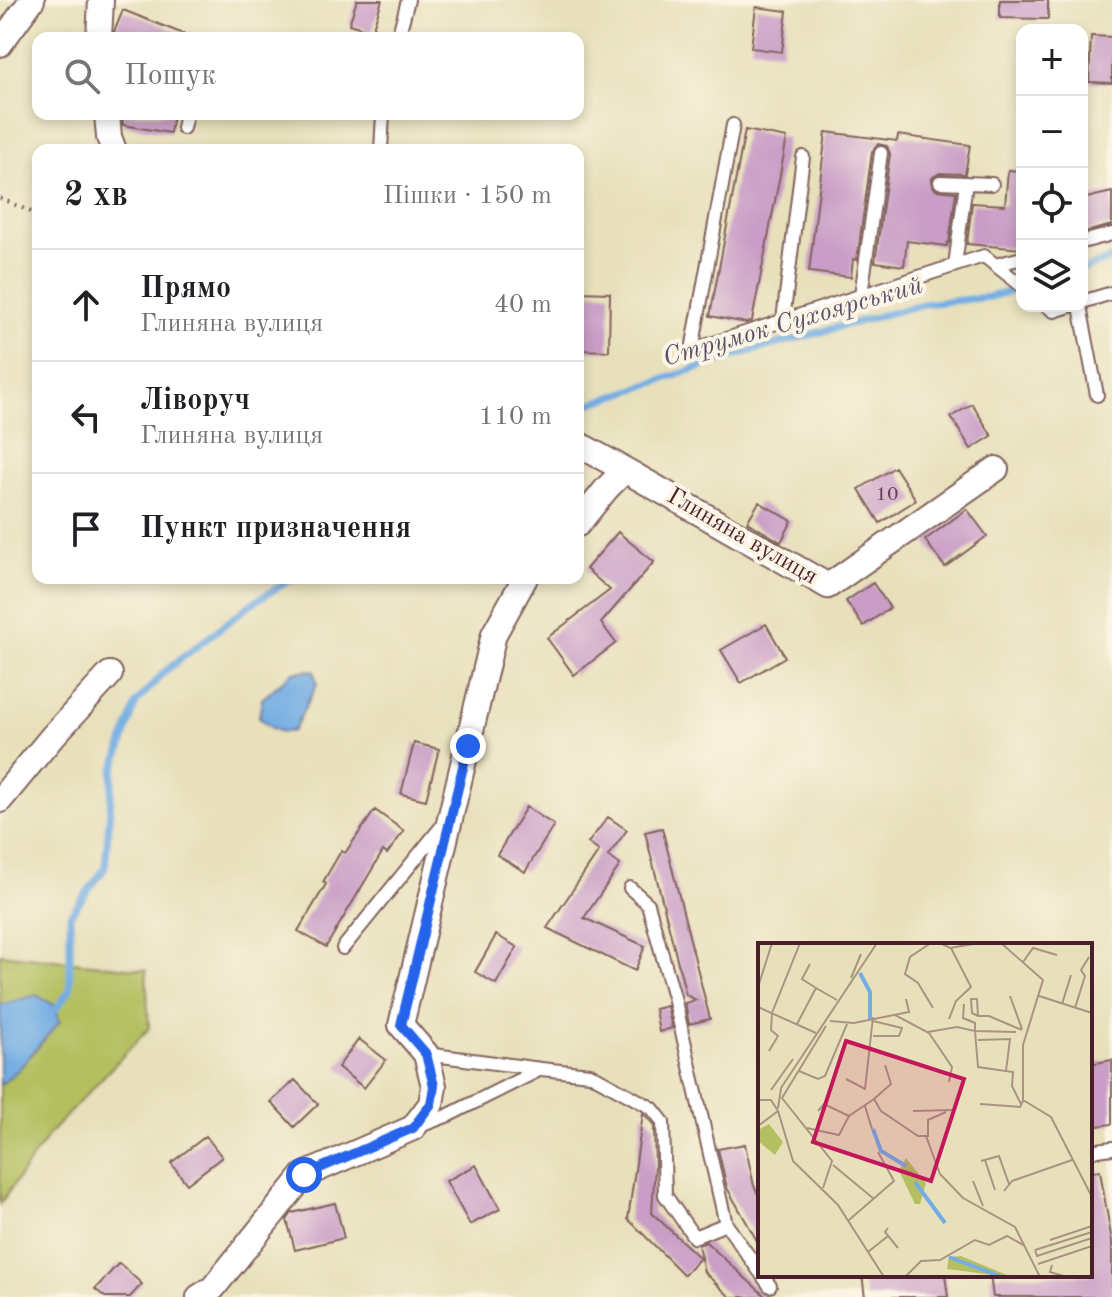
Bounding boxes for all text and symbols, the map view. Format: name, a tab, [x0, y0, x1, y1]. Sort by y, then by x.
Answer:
map controls	[1016, 24, 1088, 312]
button: +	[1016, 24, 1088, 96]
search box	[32, 32, 584, 120]
icon: search	[60, 54, 104, 98]
text: Пошук	[124, 61, 216, 91]
button: −	[1016, 96, 1088, 168]
button: locate	[1016, 168, 1088, 240]
text: 2 хв	[64, 179, 128, 213]
text: Пішки · 150 m	[383, 183, 552, 209]
button: layers	[1016, 240, 1088, 312]
water label: Струмок Сухоярський	[660, 272, 926, 372]
text: Прямо	[140, 274, 231, 304]
icon: ahead	[64, 283, 108, 327]
text: 40 m	[494, 292, 552, 318]
text: Глиняна вулиця	[140, 311, 323, 337]
text: Ліворуч	[140, 386, 250, 416]
icon: left	[64, 395, 108, 439]
text: 110 m	[479, 404, 552, 430]
text: Глиняна вулиця	[140, 423, 323, 449]
street label: Глиняна вулиця	[663, 484, 821, 590]
house number: 10	[875, 485, 899, 505]
icon: arrive	[64, 507, 108, 551]
text: Пункт призначення	[140, 514, 411, 544]
route end	[450, 728, 486, 764]
inset map	[758, 943, 1092, 1277]
route start	[286, 1157, 322, 1193]

